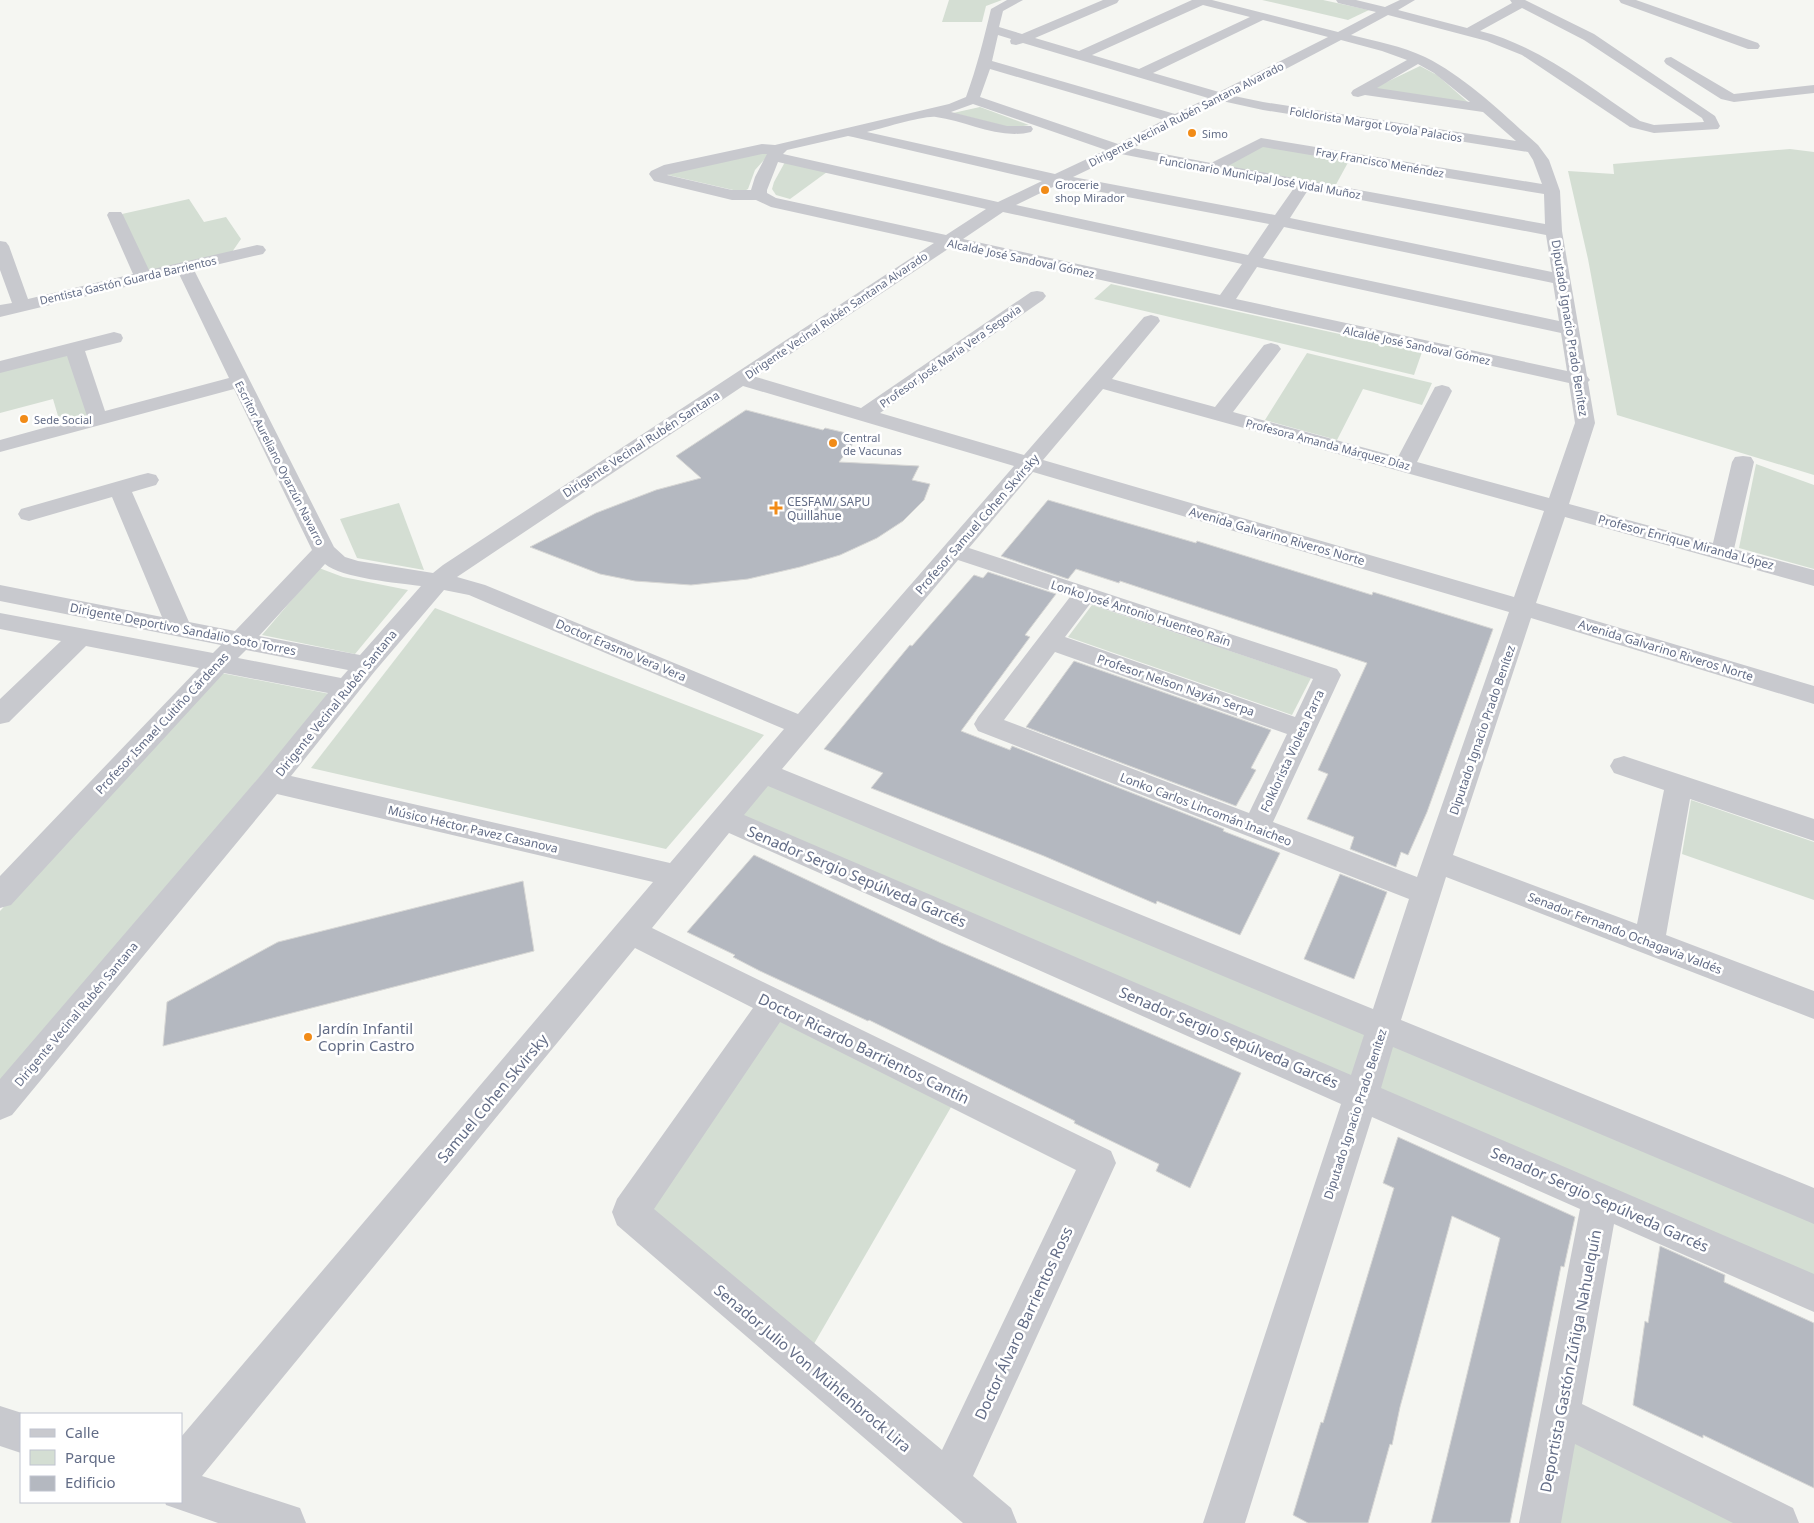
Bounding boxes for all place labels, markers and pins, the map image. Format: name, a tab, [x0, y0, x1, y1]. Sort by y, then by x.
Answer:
place label: Simo	[1202, 126, 1228, 141]
marker: Simo	[1186, 127, 1198, 139]
place label: Grocerie shop Mirador	[1055, 177, 1125, 205]
marker: Grocerie shop Mirador	[1039, 184, 1051, 196]
place label: Sede Social	[34, 412, 92, 427]
marker: Sede Social	[18, 413, 30, 425]
place label: Central de Vacunas	[843, 430, 902, 458]
marker: Central de Vacunas	[827, 437, 839, 449]
place label: CESFAM/ SAPU Quillahue	[787, 493, 870, 524]
marker: CESFAM/ SAPU Quillahue	[769, 501, 783, 515]
place label: Jardín Infantil Coprin Castro	[316, 1018, 414, 1055]
marker: Jardín Infantil Coprin Castro	[302, 1031, 314, 1043]

